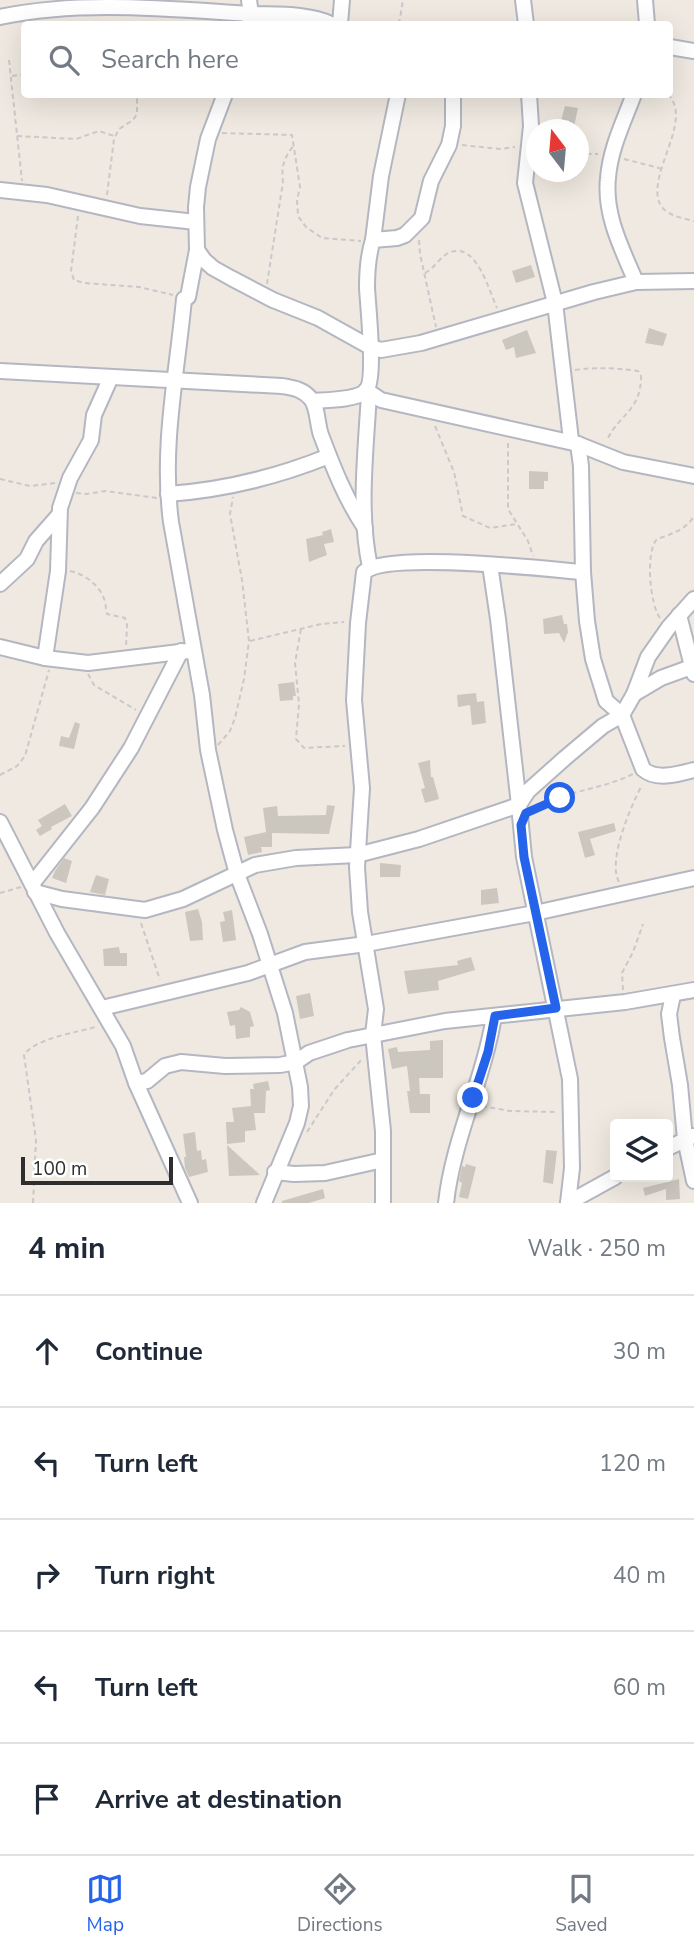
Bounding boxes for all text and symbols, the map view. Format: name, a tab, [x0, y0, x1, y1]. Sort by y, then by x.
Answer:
search box	[21, 21, 673, 98]
icon: search	[45, 41, 83, 79]
text: Search here	[101, 42, 239, 77]
north arrow	[526, 119, 589, 182]
route start	[544, 782, 575, 813]
route end	[457, 1082, 488, 1113]
map controls	[610, 1119, 673, 1182]
button: layers	[610, 1119, 673, 1182]
scale bar	[21, 1154, 173, 1186]
text: 100 m	[32, 1156, 87, 1182]
text: 4 min	[28, 1228, 106, 1269]
text: Walk · 250 m	[527, 1233, 666, 1264]
icon: ahead	[28, 1332, 66, 1370]
text: Continue	[95, 1334, 203, 1369]
text: 30 m	[613, 1336, 666, 1367]
icon: left	[28, 1444, 66, 1482]
text: Turn left	[95, 1446, 198, 1481]
text: 120 m	[599, 1448, 666, 1479]
icon: right	[28, 1556, 66, 1594]
text: Turn right	[95, 1558, 214, 1593]
text: 40 m	[613, 1560, 666, 1591]
icon: left	[28, 1668, 66, 1706]
text: Turn left	[95, 1670, 198, 1705]
text: 60 m	[613, 1672, 666, 1703]
icon: arrive	[28, 1780, 66, 1818]
text: Arrive at destination	[95, 1782, 342, 1817]
tab: Map	[86, 1870, 124, 1938]
tab: Directions	[297, 1870, 383, 1938]
tab: Saved	[555, 1870, 608, 1938]

